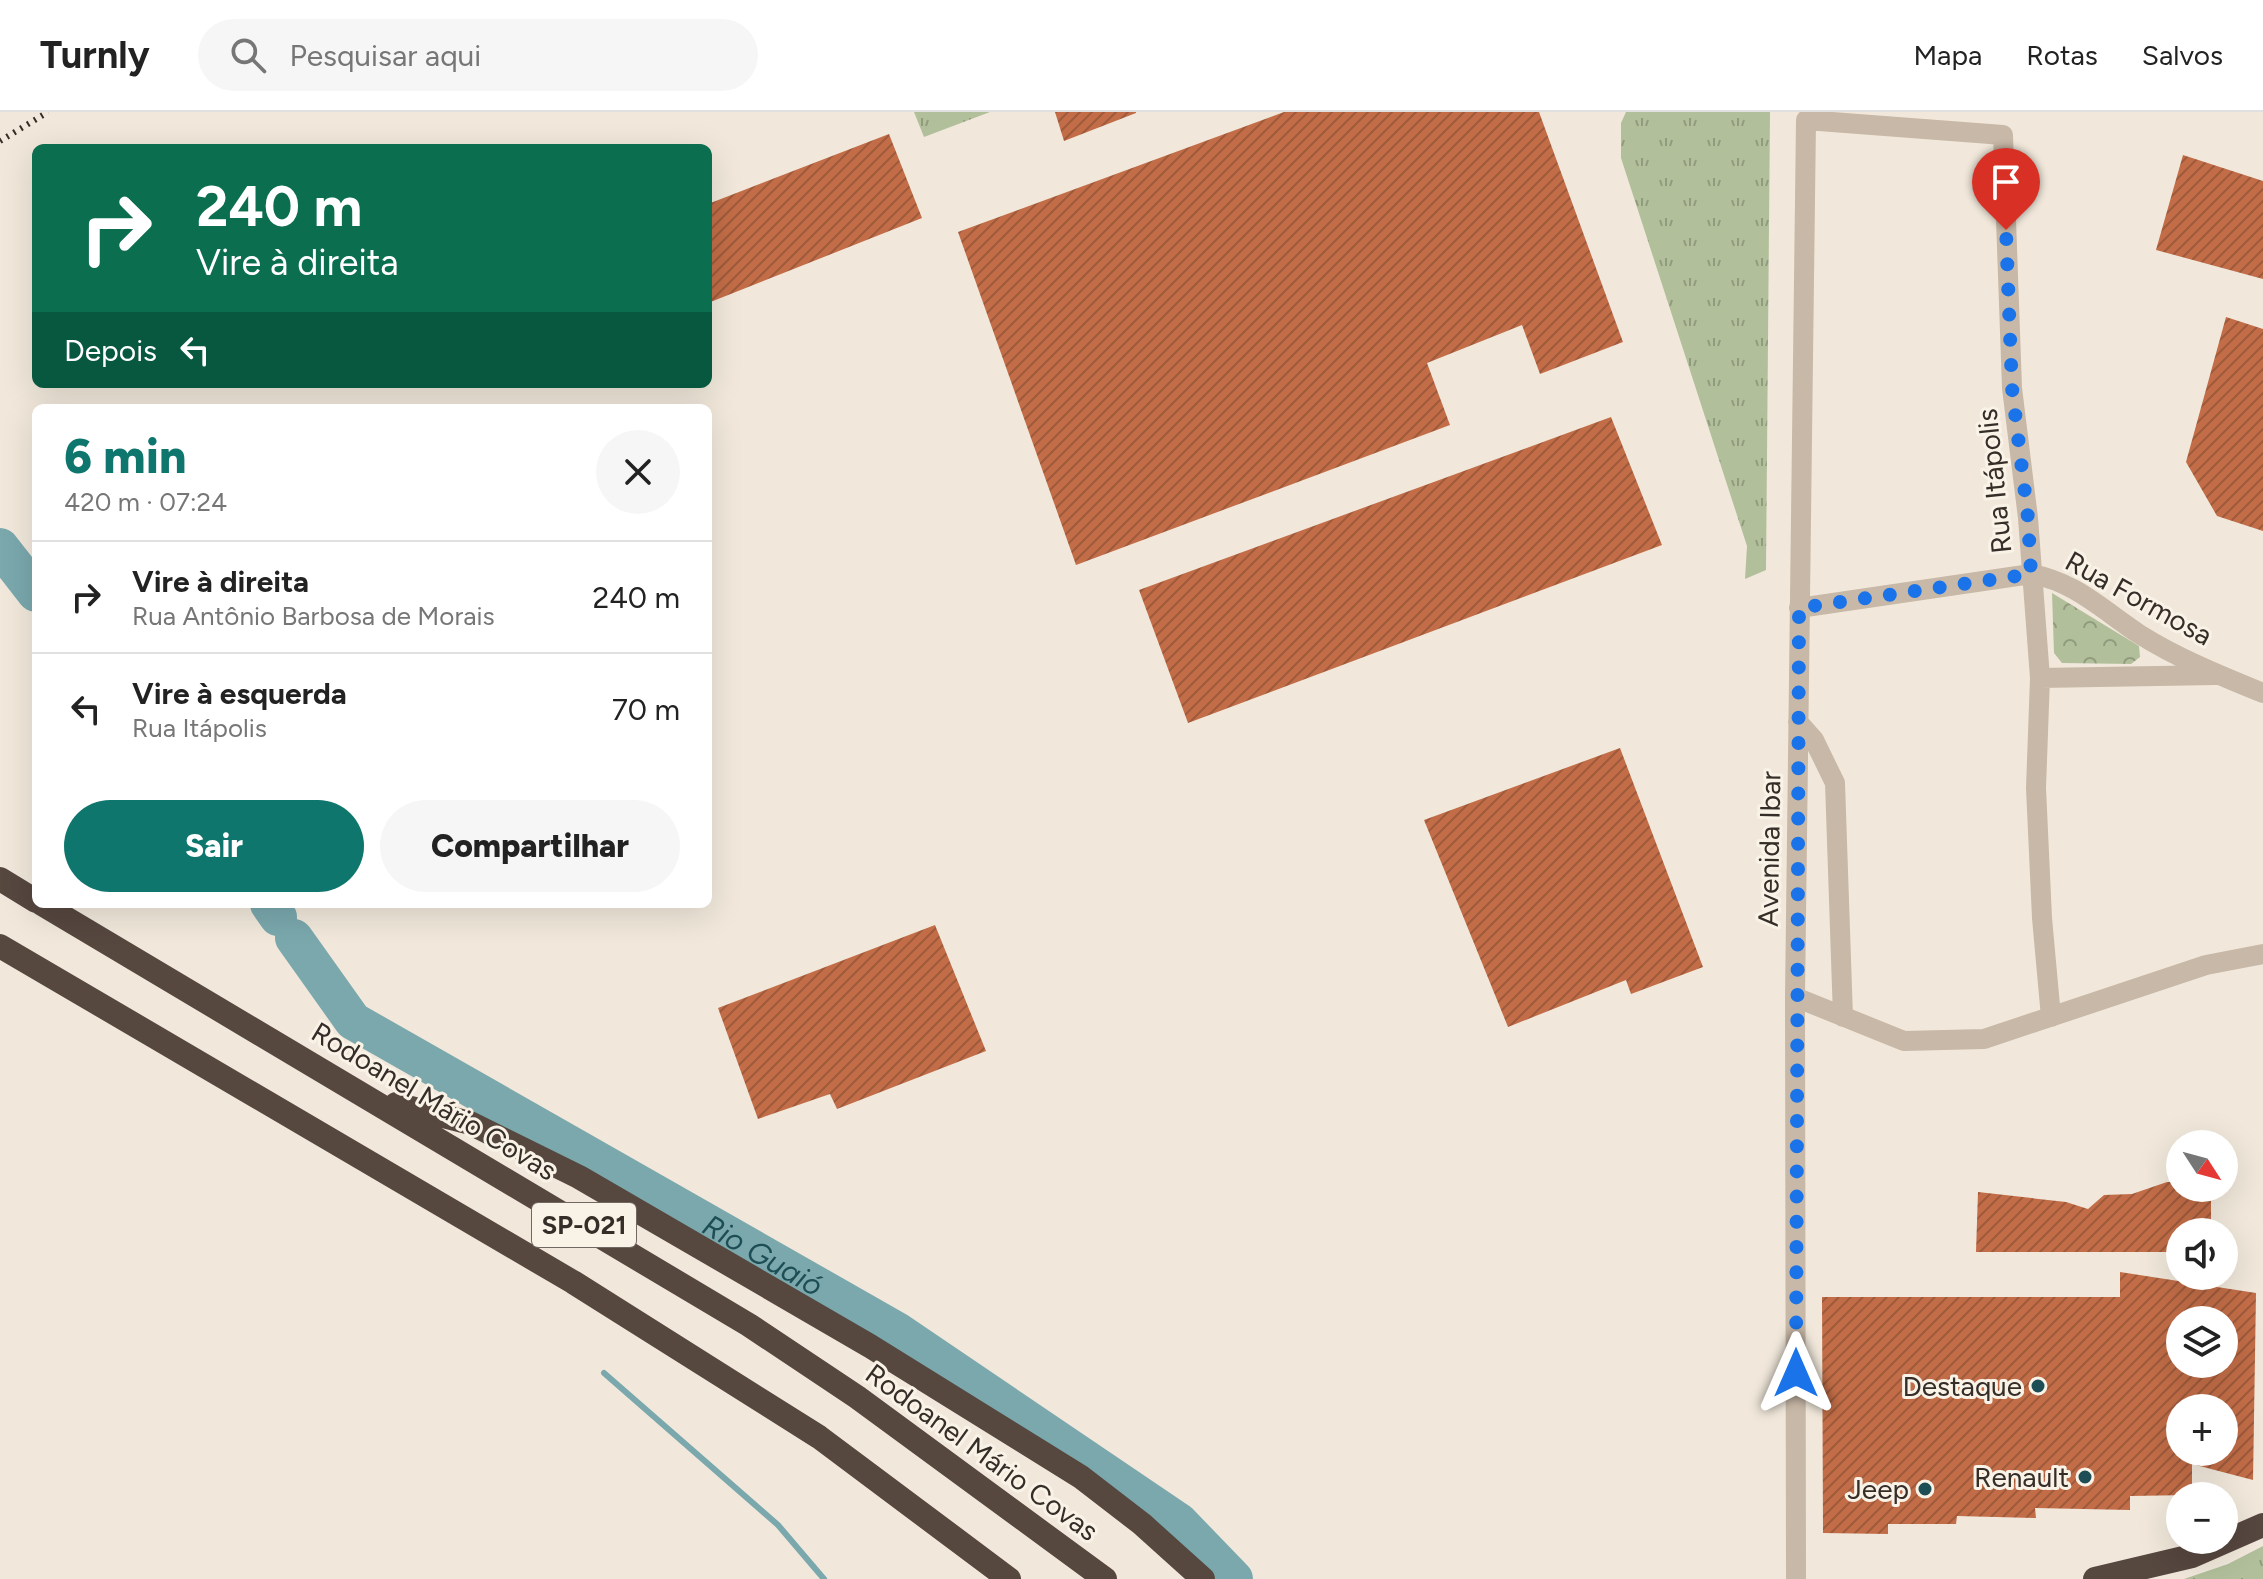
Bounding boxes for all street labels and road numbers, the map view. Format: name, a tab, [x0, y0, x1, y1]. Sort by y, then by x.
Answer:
street label: Rua Itápolis	[1970, 407, 2018, 555]
street label: Rua Formosa	[2060, 544, 2218, 652]
street label: Avenida Ibar	[1751, 770, 1787, 927]
street label: Rodoanel Mário Covas	[306, 1014, 562, 1188]
road number: SP-021	[532, 1203, 636, 1247]
street label: Rodoanel Mário Covas	[859, 1356, 1105, 1548]

